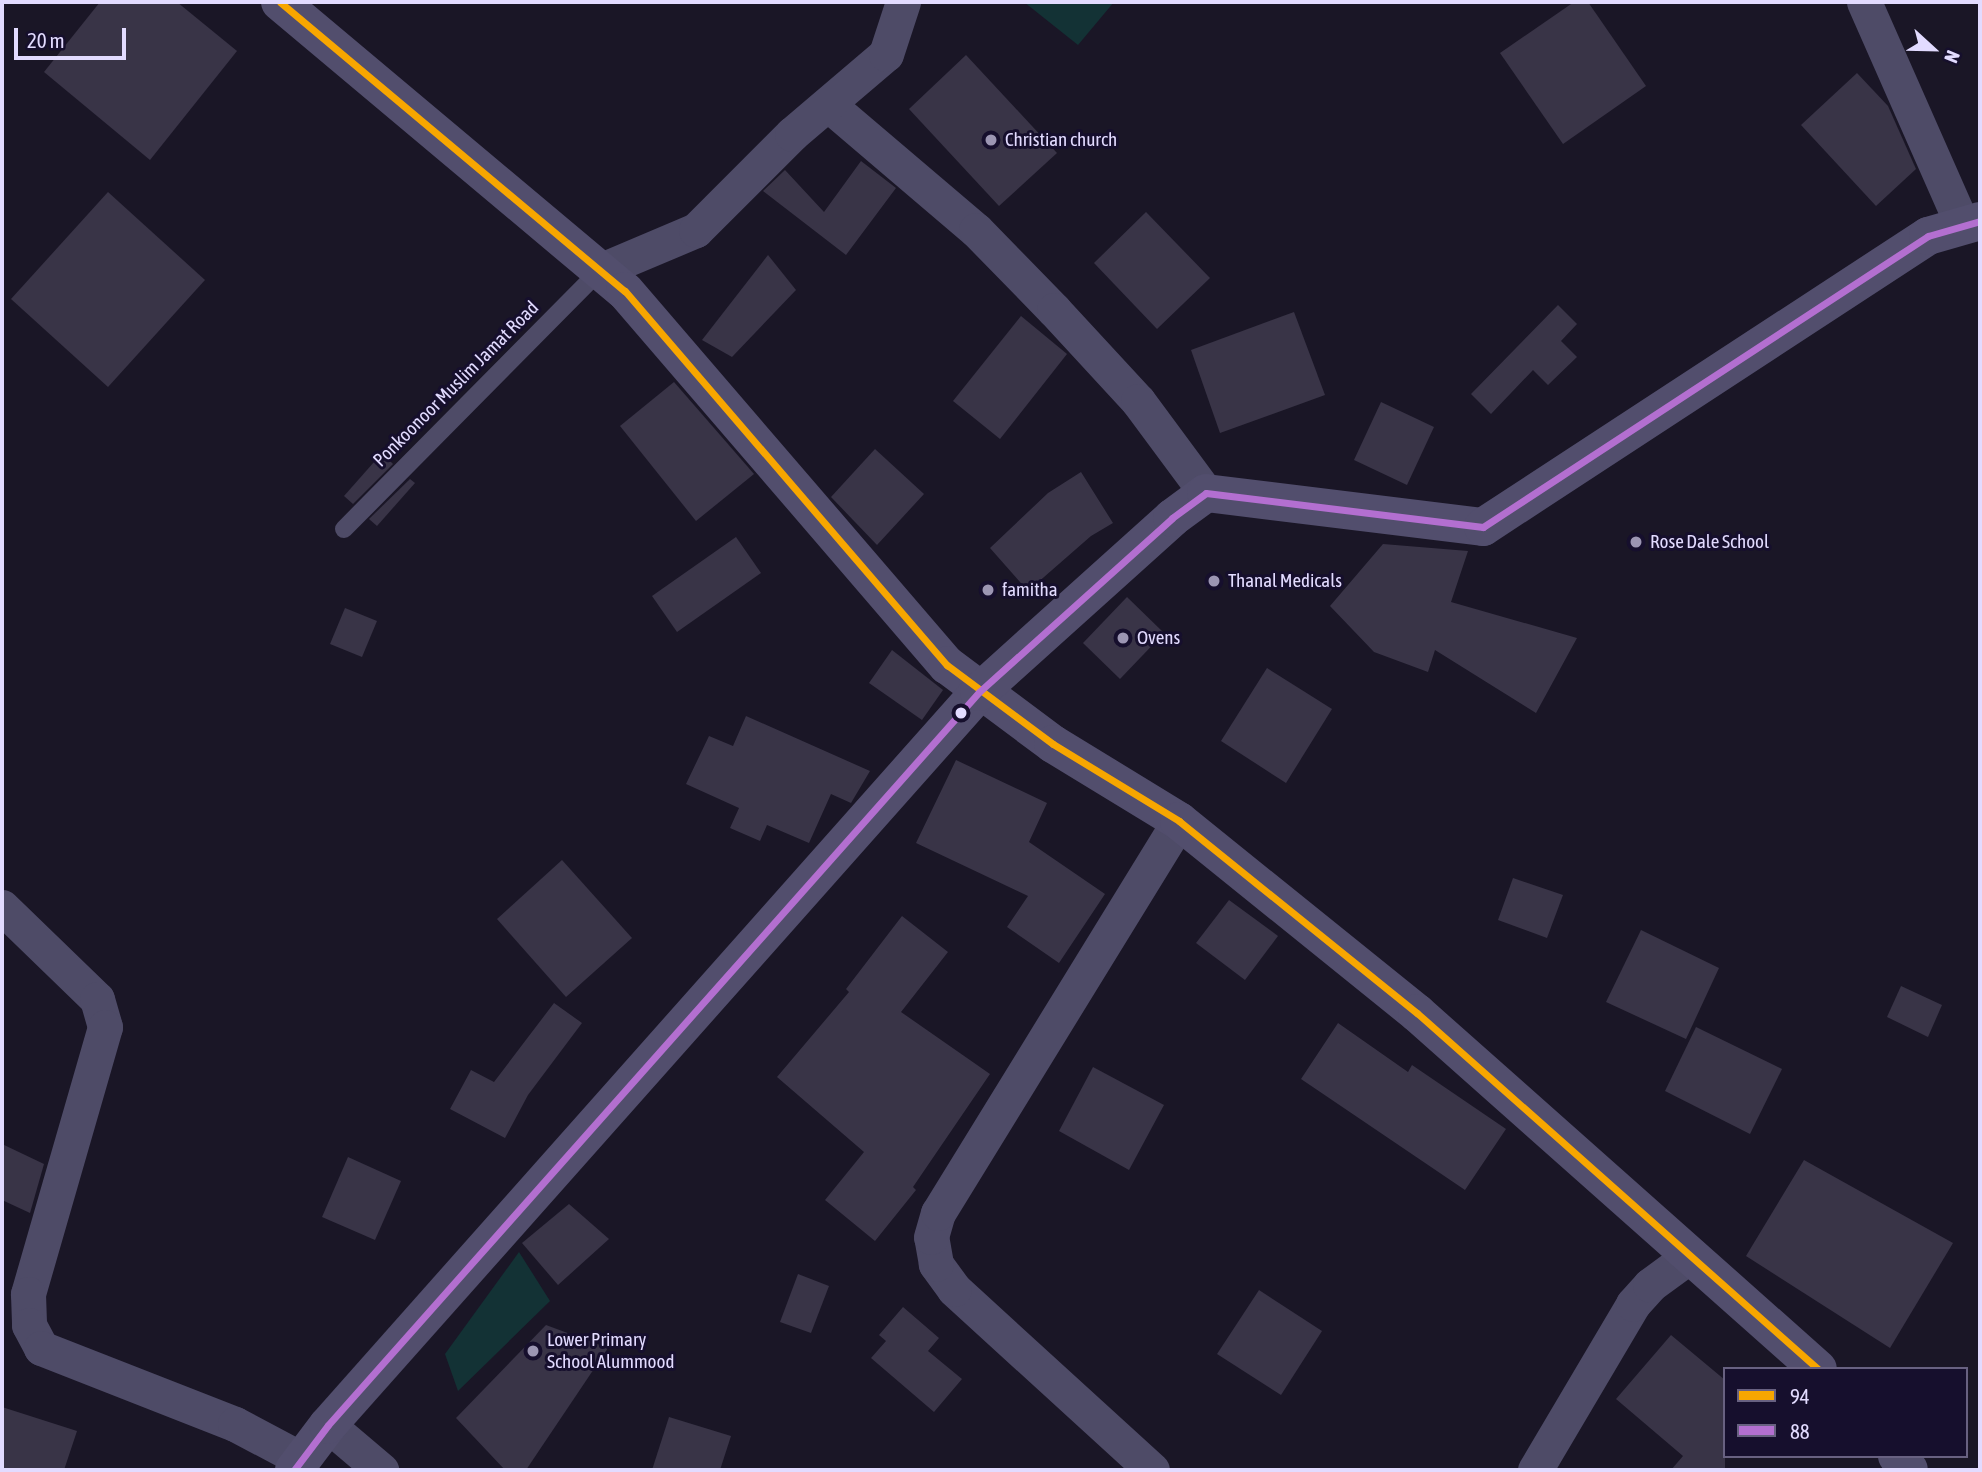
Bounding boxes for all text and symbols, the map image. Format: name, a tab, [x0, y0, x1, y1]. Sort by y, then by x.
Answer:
scale bar	[18, 14, 130, 58]
north arrow	[1898, 14, 1968, 84]
text: 20 m	[27, 28, 65, 52]
text: N	[1940, 48, 1965, 66]
place label: Christian church	[1005, 129, 1117, 151]
marker: Christian church	[983, 132, 999, 148]
street label: Ponkoonoor Muslim Jamat Road	[369, 297, 543, 471]
place label: Rose Dale School	[1650, 531, 1769, 553]
marker: Rose Dale School	[1628, 534, 1644, 550]
place label: Thanal Medicals	[1228, 570, 1342, 592]
marker: Thanal Medicals	[1206, 573, 1222, 589]
place label: famitha	[1002, 579, 1058, 601]
marker: famitha	[980, 582, 996, 598]
place label: Ovens	[1137, 627, 1180, 649]
marker: Ovens	[1115, 630, 1131, 646]
unlabelled marker	[954, 706, 968, 720]
place label: Lower Primary School Alummood	[547, 1329, 674, 1373]
marker: Lower Primary School Alummood	[525, 1343, 541, 1359]
legend	[1723, 1367, 1968, 1458]
text: 94	[1790, 1384, 1810, 1408]
text: 88	[1790, 1419, 1810, 1443]

